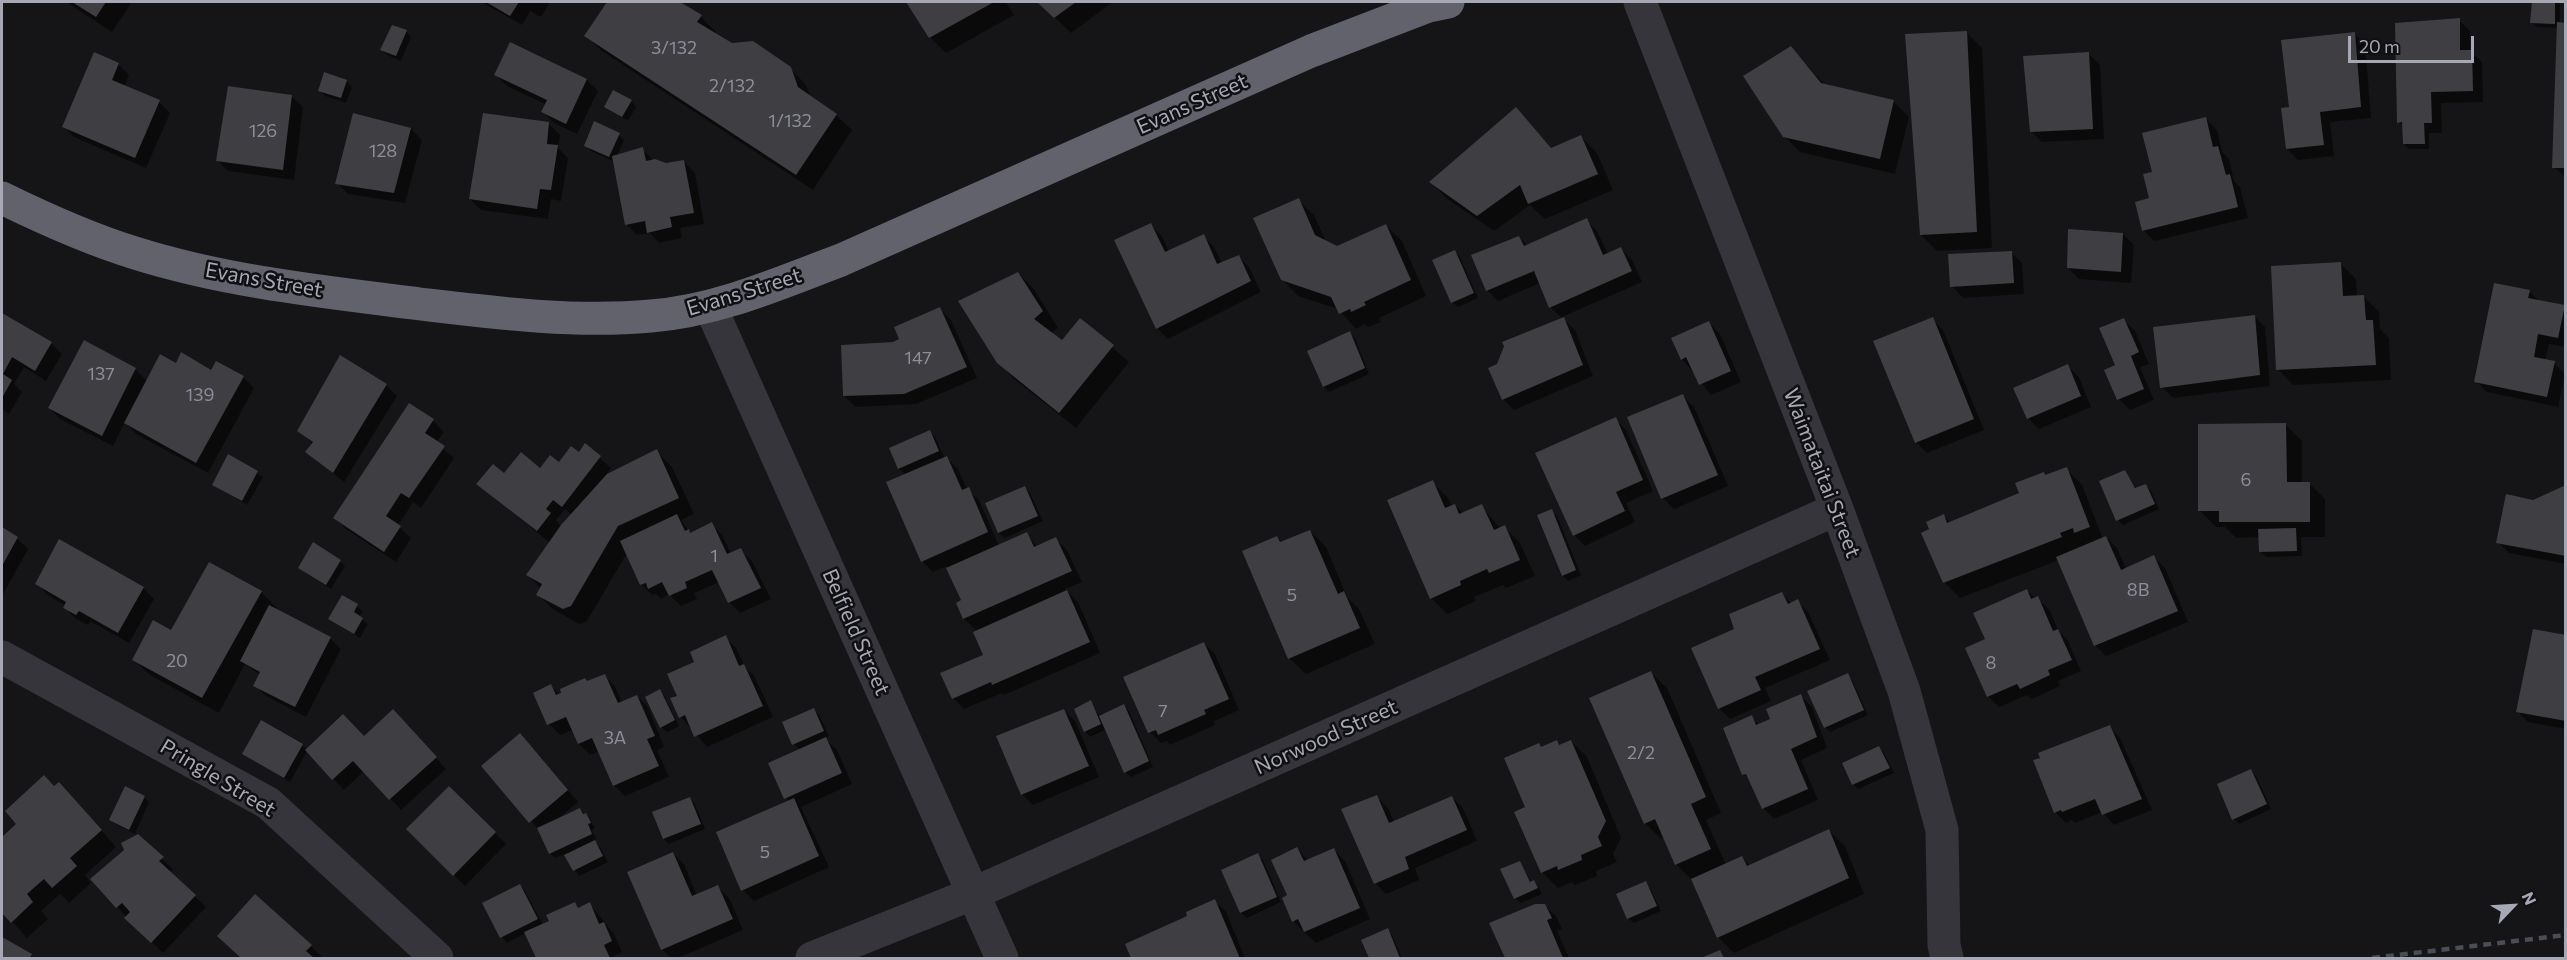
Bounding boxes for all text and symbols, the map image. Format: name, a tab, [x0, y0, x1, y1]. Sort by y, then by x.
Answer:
scale bar	[2351, 24, 2477, 62]
text: 20 m	[2359, 35, 2400, 57]
house number: 3/132	[651, 37, 697, 59]
street label: Evans Street	[1133, 68, 1251, 140]
house number: 2/132	[709, 75, 755, 97]
house number: 1/132	[768, 110, 812, 132]
house number: 126	[249, 120, 277, 142]
house number: 128	[369, 140, 397, 162]
street label: Evans Street	[203, 257, 325, 303]
street label: Evans Street	[684, 263, 804, 321]
house number: 147	[904, 347, 932, 369]
house number: 137	[87, 363, 115, 385]
house number: 139	[186, 384, 214, 406]
street label: Waimataitai Street	[1778, 385, 1866, 561]
house number: 6	[2241, 469, 2251, 491]
house number: 1	[710, 545, 718, 567]
street label: Belfield Street	[817, 565, 895, 699]
house number: 8B	[2127, 579, 2149, 601]
house number: 5	[1287, 584, 1297, 606]
house number: 20	[166, 650, 188, 672]
house number: 8	[1986, 652, 1996, 674]
street label: Norwood Street	[1251, 694, 1401, 780]
house number: 7	[1158, 700, 1168, 722]
house number: 3A	[604, 727, 626, 749]
street label: Pringle Street	[156, 734, 280, 822]
house number: 2/2	[1627, 742, 1655, 764]
house number: 5	[760, 841, 770, 863]
north arrow	[2483, 876, 2543, 936]
text: N	[2519, 889, 2541, 908]

